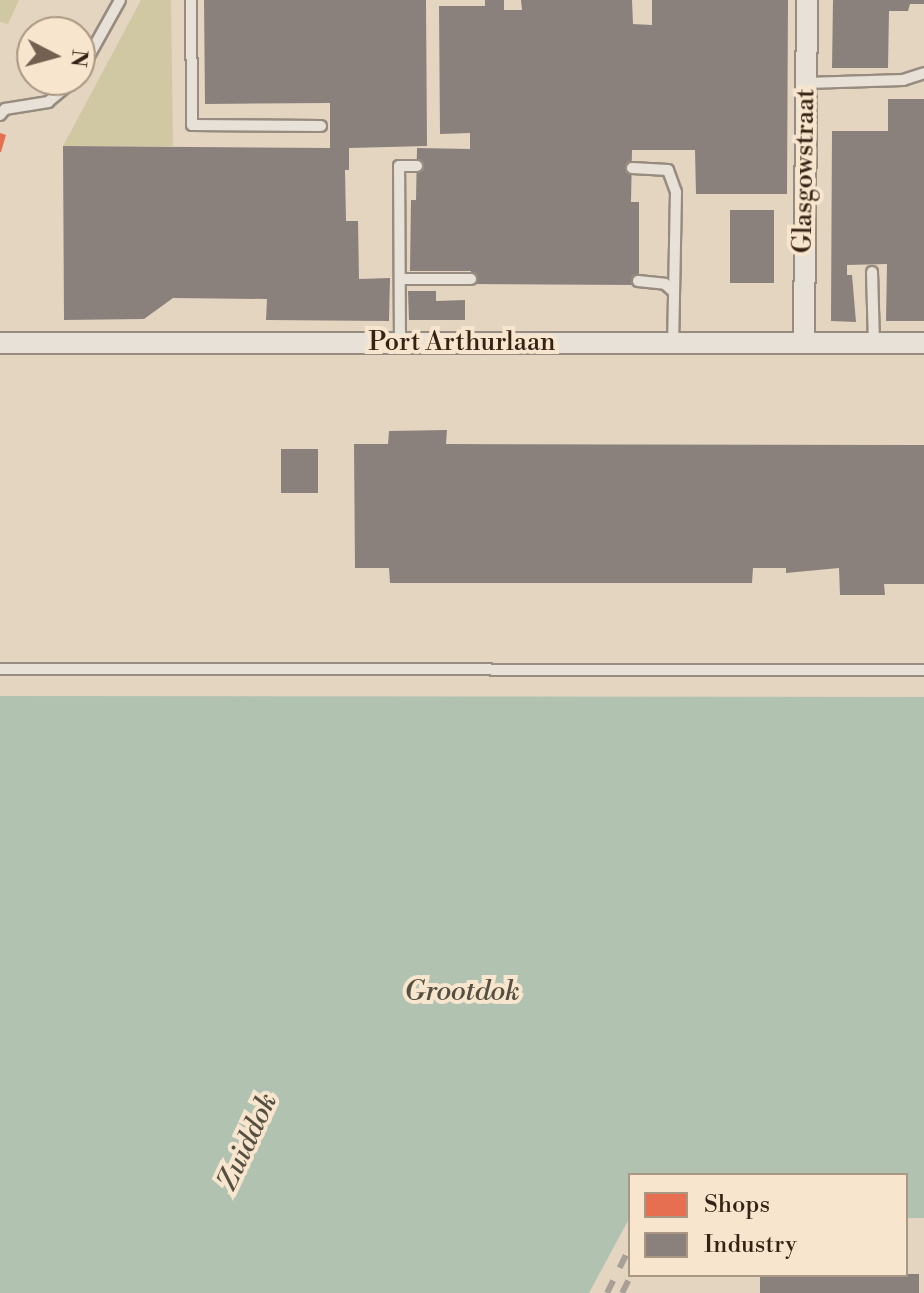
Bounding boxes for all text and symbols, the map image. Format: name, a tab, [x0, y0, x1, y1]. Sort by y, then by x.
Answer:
north arrow	[16, 16, 96, 96]
text: N	[64, 48, 93, 68]
street label: Glasgowstraat	[788, 88, 822, 254]
street label: Port Arthurlaan	[368, 327, 556, 359]
water label: Grootdok	[404, 975, 520, 1009]
water label: Zuiddok	[211, 1088, 285, 1196]
legend	[628, 1173, 908, 1277]
text: Shops	[704, 1190, 770, 1220]
text: Industry	[704, 1230, 797, 1260]

